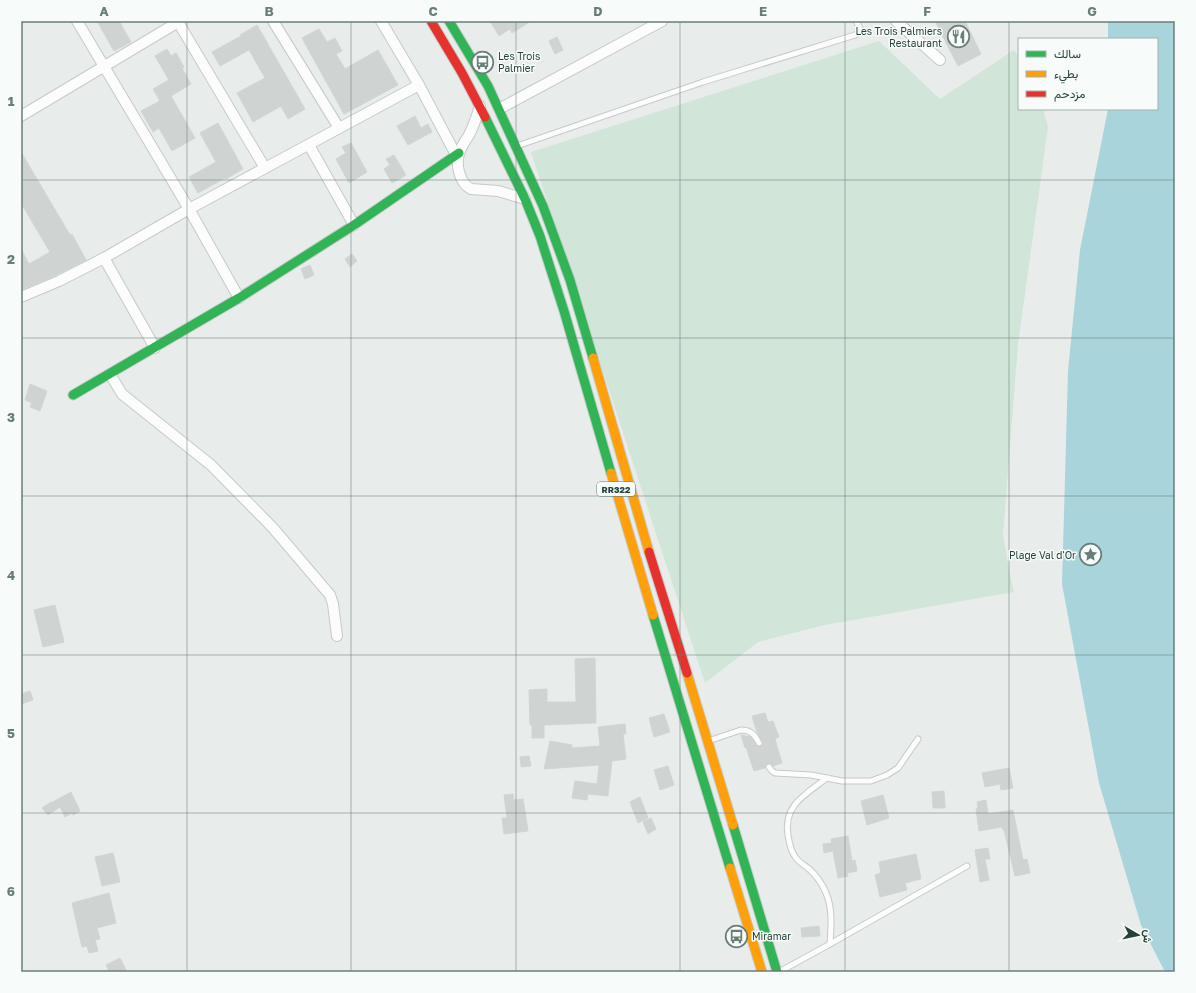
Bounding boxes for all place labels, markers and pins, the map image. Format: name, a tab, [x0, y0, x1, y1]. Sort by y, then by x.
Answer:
restaurant icon: Les Trois Palmiers Restaurant	[945, 24, 971, 50]
place label: Les Trois Palmiers Restaurant	[855, 25, 942, 49]
bus stop icon: Les Trois Palmier	[470, 49, 496, 75]
place label: Les Trois Palmier	[498, 50, 540, 74]
place icon: Plage Val d'Or	[1078, 542, 1104, 568]
place label: Plage Val d'Or	[1009, 549, 1076, 561]
bus stop icon: Miramar	[723, 923, 749, 949]
place label: Miramar	[752, 930, 791, 942]

